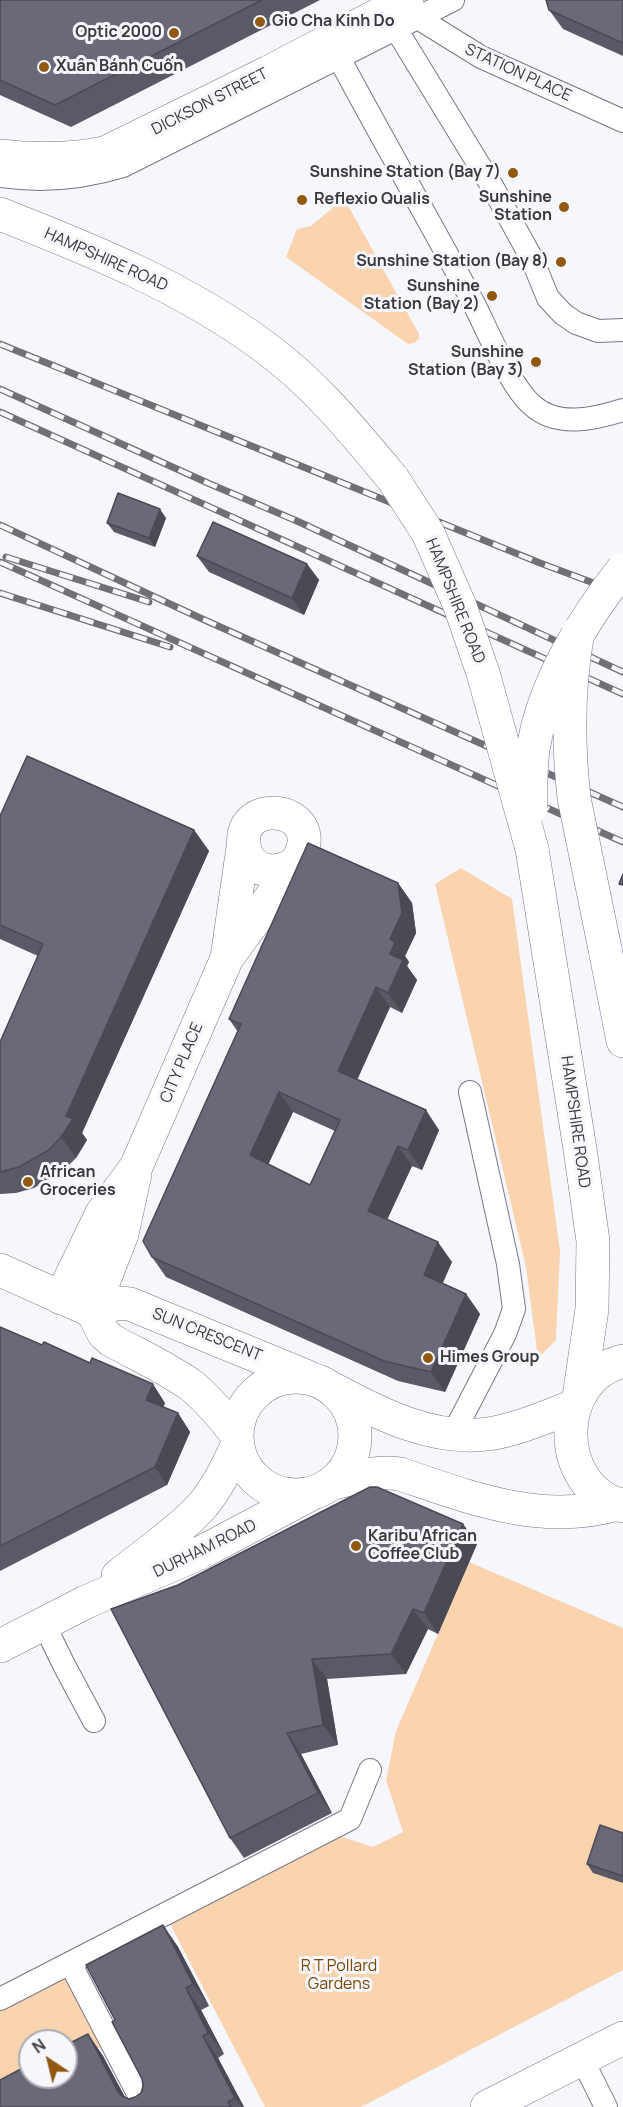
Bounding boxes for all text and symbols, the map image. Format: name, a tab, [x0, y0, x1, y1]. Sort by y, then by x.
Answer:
place label: Gio Cha Kinh Do	[272, 12, 395, 32]
marker: Gio Cha Kinh Do	[253, 15, 267, 29]
place label: Optic 2000	[75, 23, 162, 43]
marker: Optic 2000	[167, 26, 181, 40]
street label: STATION PLACE	[462, 40, 574, 106]
place label: Xuân Bánh Cuốn	[56, 57, 183, 77]
marker: Xuân Bánh Cuốn	[37, 60, 51, 74]
street label: DICKSON STREET	[149, 64, 271, 140]
place label: Sunshine Station (Bay 7)	[309, 163, 501, 183]
marker: Sunshine Station (Bay 7)	[506, 166, 520, 180]
place label: Sunshine Station	[479, 188, 552, 226]
place label: Reflexio Qualis	[314, 190, 430, 210]
marker: Reflexio Qualis	[295, 193, 309, 207]
marker: Sunshine Station	[557, 200, 571, 214]
street label: HAMPSHIRE ROAD	[41, 224, 171, 296]
place label: Sunshine Station (Bay 8)	[356, 252, 549, 272]
marker: Sunshine Station (Bay 8)	[554, 255, 568, 269]
place label: Sunshine Station (Bay 2)	[364, 277, 480, 315]
marker: Sunshine Station (Bay 2)	[485, 289, 499, 303]
place label: Sunshine Station (Bay 3)	[408, 343, 524, 381]
marker: Sunshine Station (Bay 3)	[529, 355, 543, 369]
street label: HAMPSHIRE ROAD	[421, 536, 489, 666]
street label: CITY PLACE	[156, 1020, 208, 1106]
street label: HAMPSHIRE ROAD	[556, 1055, 594, 1189]
place label: African Groceries	[40, 1163, 116, 1201]
marker: African Groceries	[21, 1175, 35, 1189]
street label: SUN CRESCENT	[149, 1304, 265, 1366]
place label: Himes Group	[440, 1348, 539, 1368]
marker: Himes Group	[421, 1351, 435, 1365]
street label: DURHAM ROAD	[150, 1516, 260, 1582]
place label: Karibu African Coffee Club	[368, 1527, 477, 1565]
marker: Karibu African Coffee Club	[349, 1539, 363, 1553]
park label: R T Pollard Gardens	[301, 1957, 377, 1995]
north arrow	[18, 2029, 78, 2089]
text: N	[28, 2034, 50, 2058]

